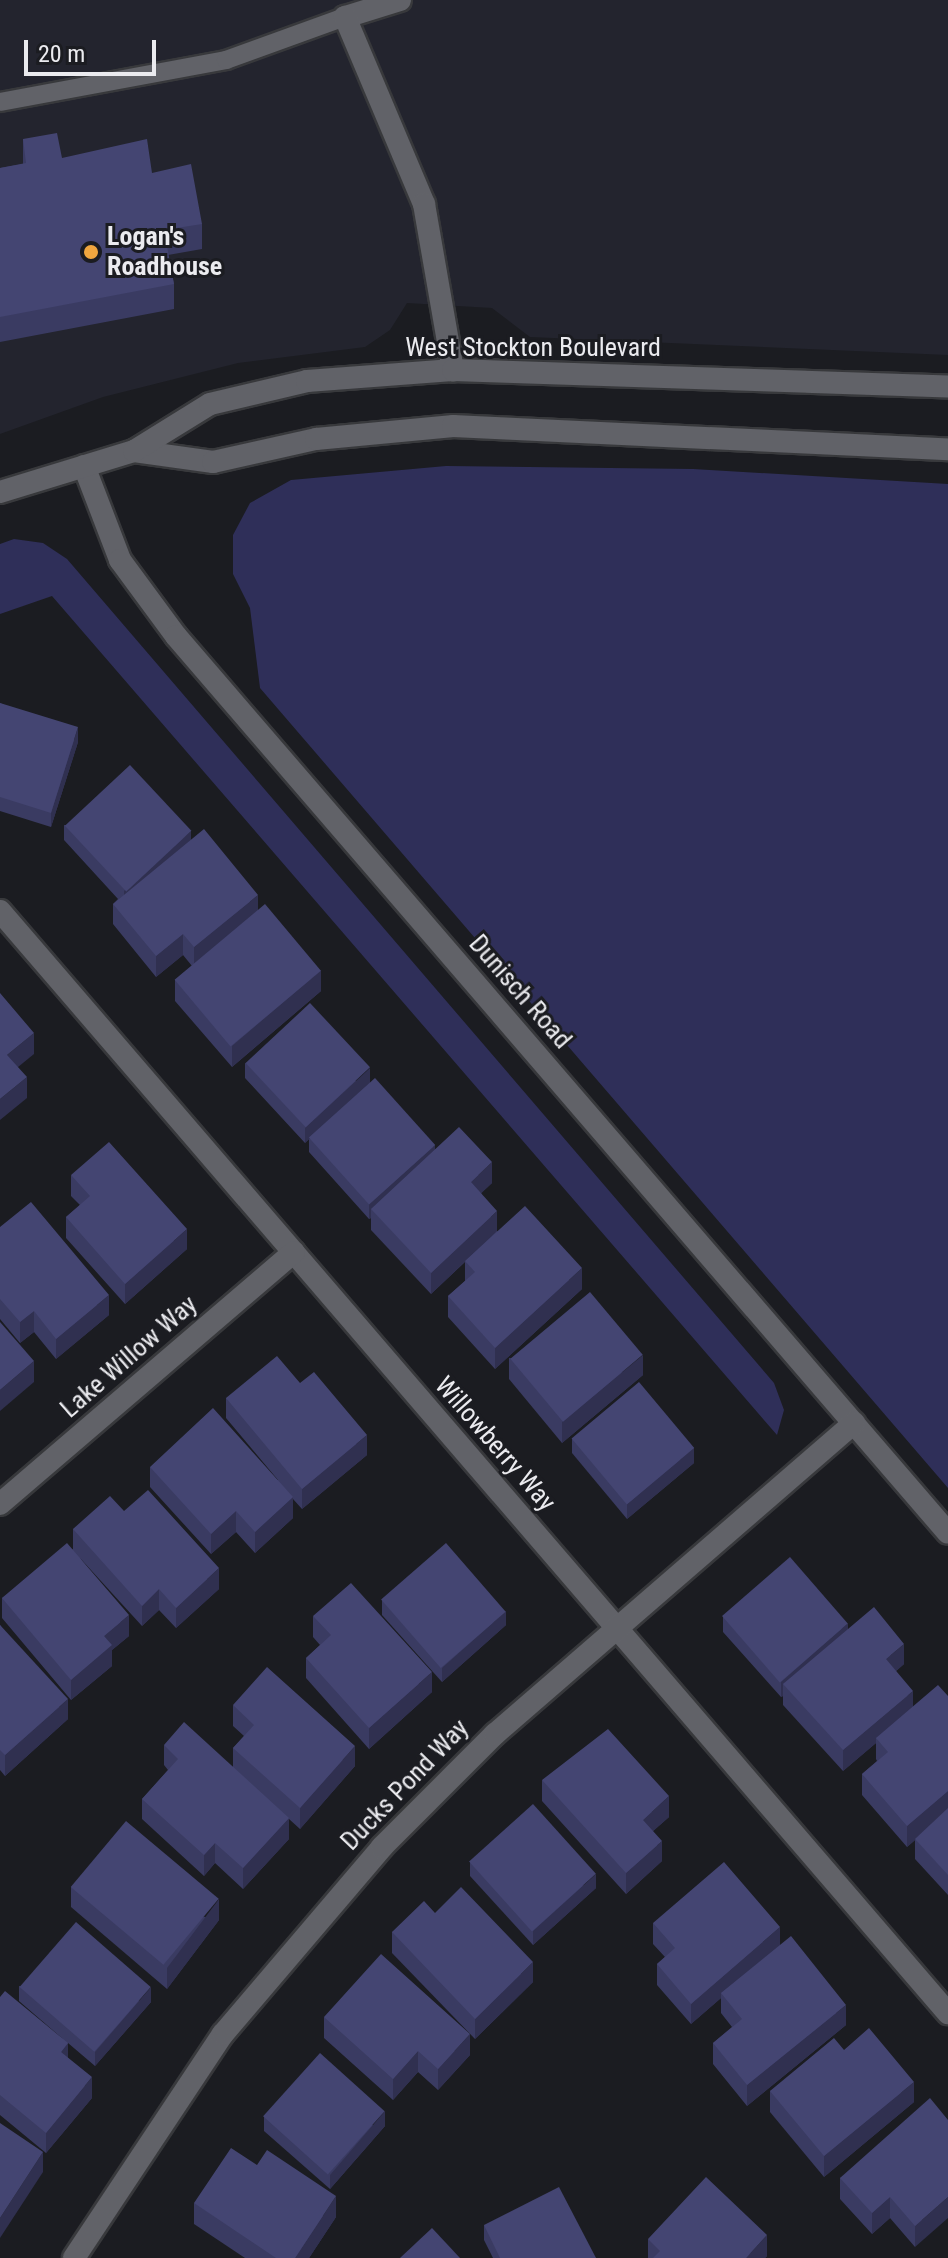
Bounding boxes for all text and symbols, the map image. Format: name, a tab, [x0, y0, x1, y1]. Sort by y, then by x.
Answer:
scale bar	[28, 24, 160, 74]
text: 20 m	[38, 40, 85, 68]
place label: Logan's Roadhouse	[107, 221, 222, 282]
marker: Logan's Roadhouse	[82, 243, 100, 261]
street label: West Stockton Boulevard	[405, 332, 661, 364]
street label: Dunisch Road	[462, 929, 578, 1055]
street label: Lake Willow Way	[54, 1289, 204, 1425]
street label: Willowberry Way	[428, 1370, 562, 1518]
street label: Ducks Pond Way	[335, 1713, 475, 1857]

